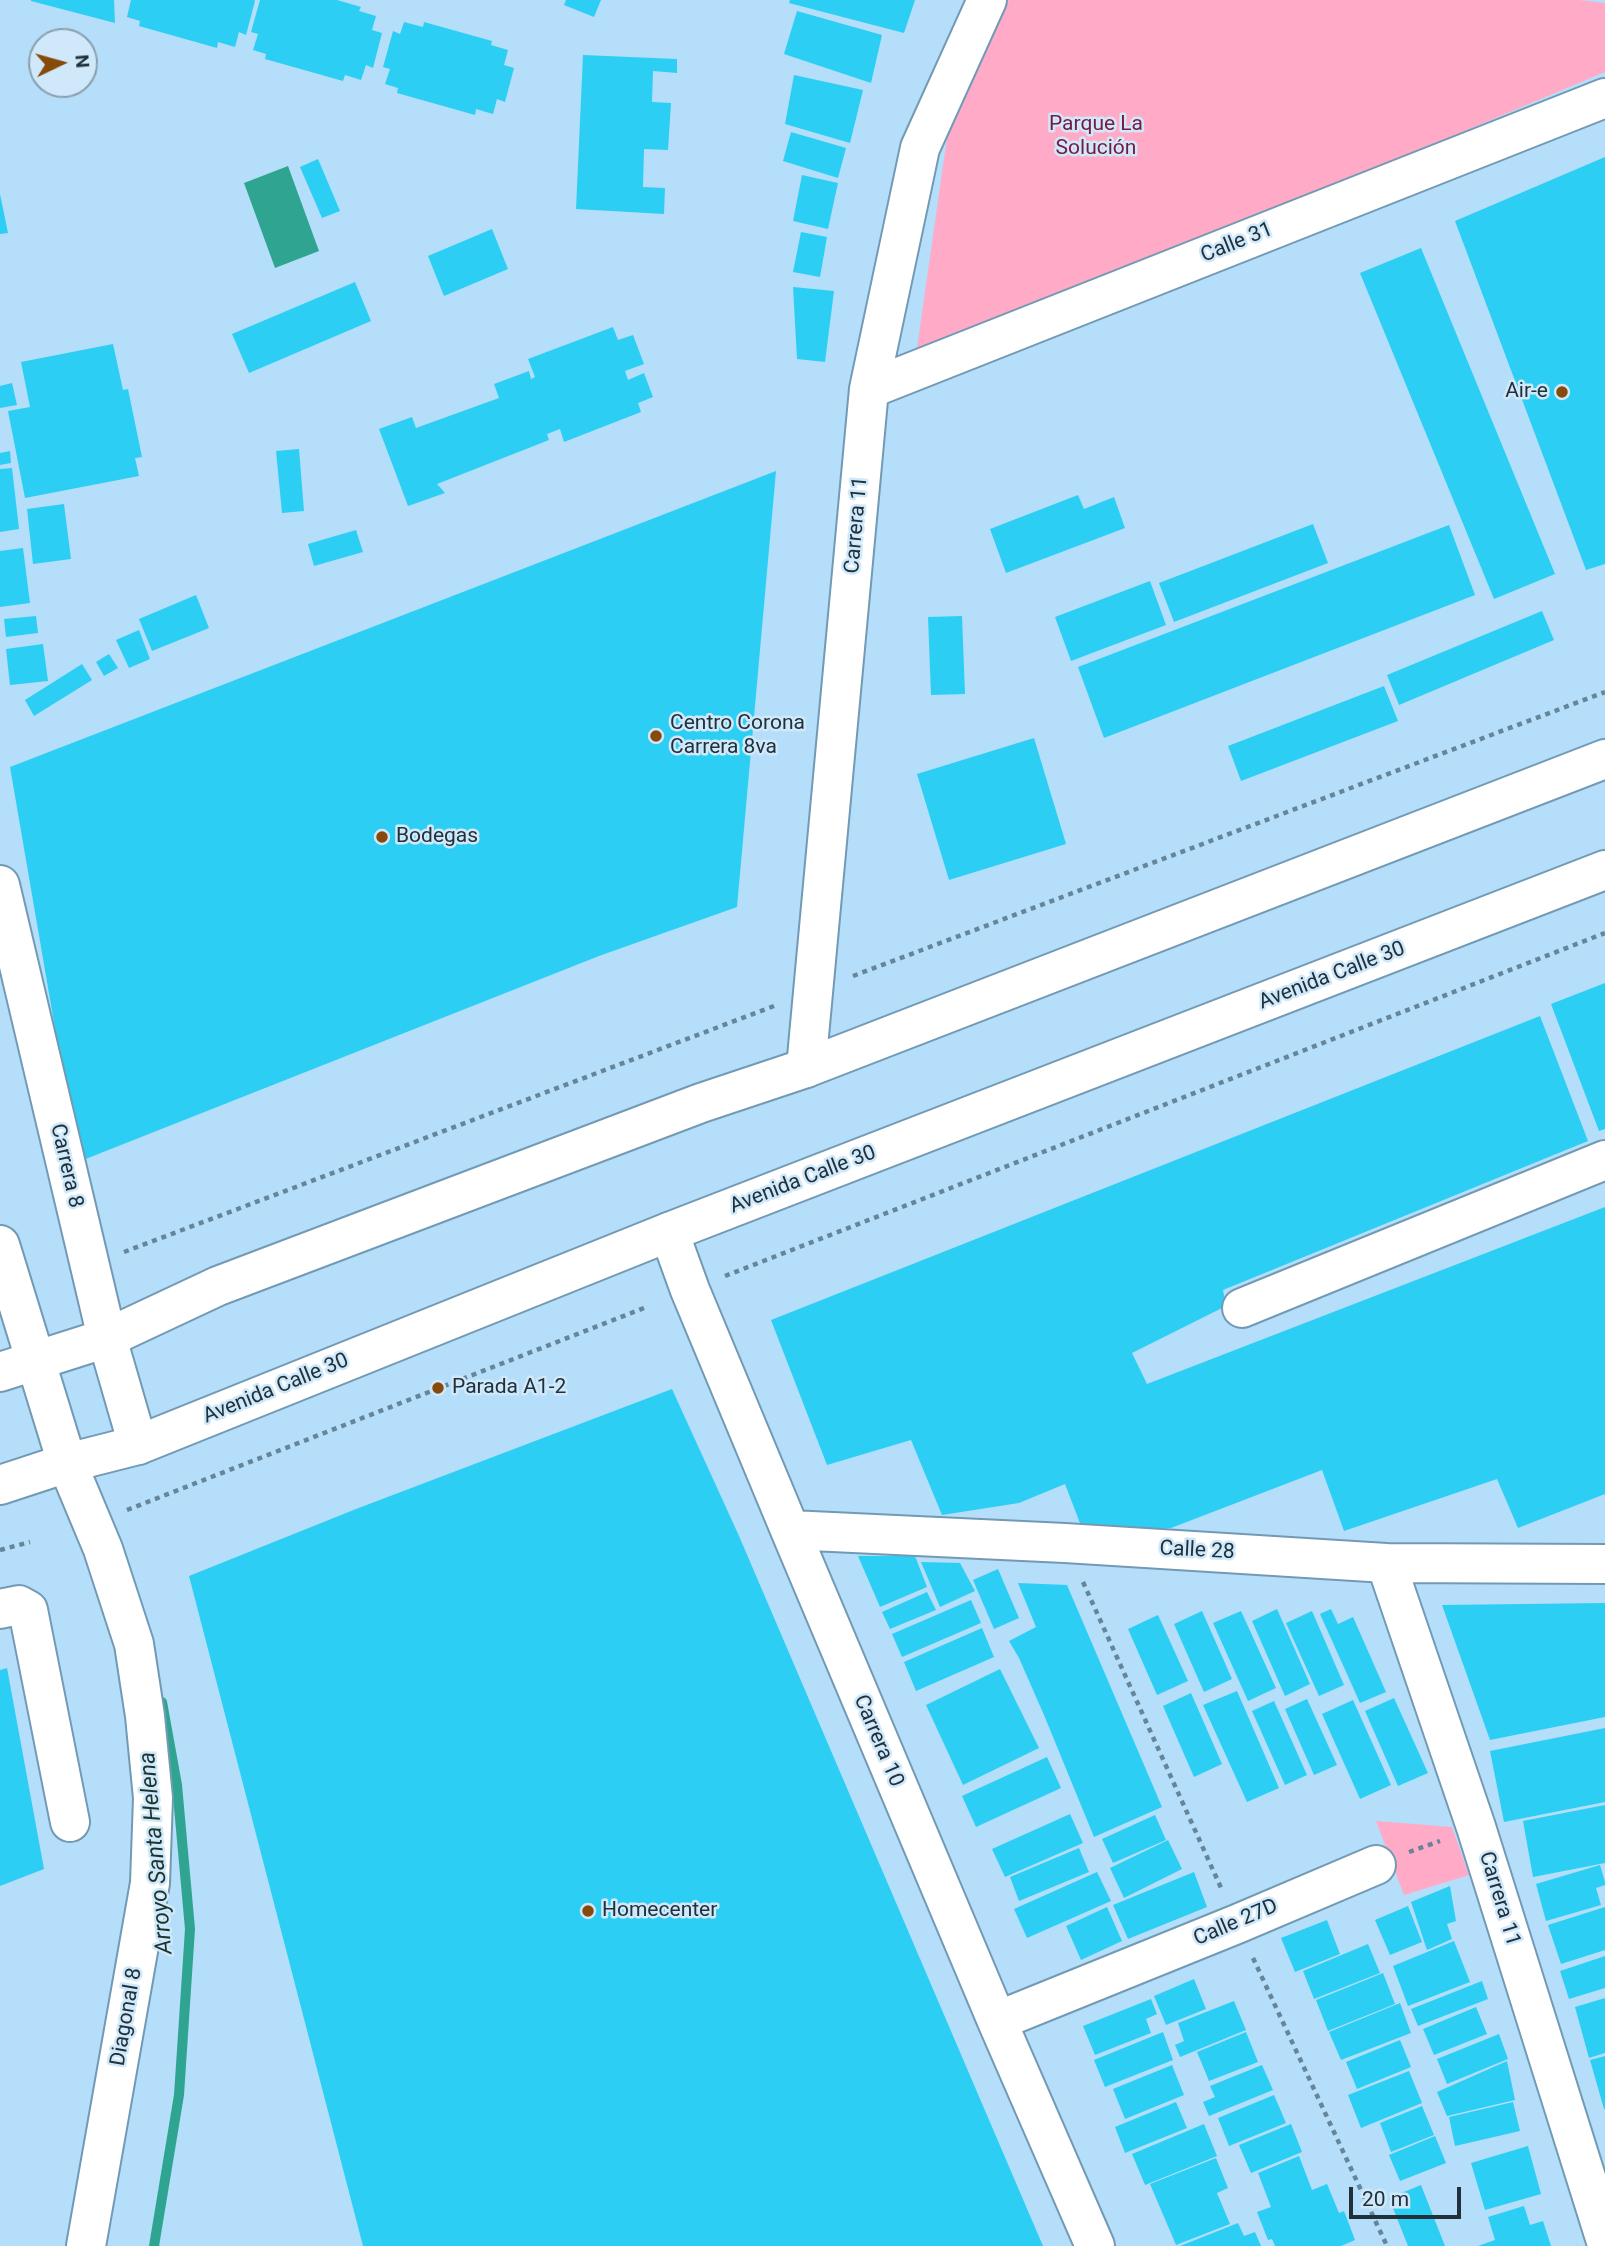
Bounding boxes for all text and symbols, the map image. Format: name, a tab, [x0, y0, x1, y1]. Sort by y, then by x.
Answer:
north arrow	[28, 28, 98, 98]
text: N	[70, 54, 94, 69]
park label: Parque La Solución	[1049, 112, 1143, 162]
street label: Calle 31	[1197, 217, 1277, 269]
place label: Air-e	[1505, 379, 1548, 405]
marker: Air-e	[1554, 384, 1570, 400]
street label: Carrera 11	[840, 475, 874, 575]
place label: Centro Corona Carrera 8va	[670, 711, 805, 761]
marker: Centro Corona Carrera 8va	[648, 728, 664, 744]
place label: Bodegas	[396, 824, 478, 850]
marker: Bodegas	[374, 829, 390, 845]
street label: Avenida Calle 30	[1255, 937, 1409, 1015]
street label: Carrera 8	[44, 1122, 88, 1210]
street label: Avenida Calle 30	[726, 1141, 880, 1219]
street label: Avenida Calle 30	[200, 1348, 352, 1430]
place label: Parada A1-2	[452, 1375, 566, 1401]
marker: Parada A1-2	[430, 1380, 446, 1396]
street label: Calle 28	[1159, 1536, 1235, 1566]
street label: Carrera 10	[847, 1691, 909, 1791]
water label: Arroyo Santa Helena	[134, 1751, 180, 1955]
street label: Carrera 11	[1473, 1849, 1525, 1949]
street label: Calle 27D	[1190, 1894, 1282, 1952]
place label: Homecenter	[602, 1898, 717, 1924]
marker: Homecenter	[580, 1903, 596, 1919]
street label: Diagonal 8	[106, 1966, 148, 2068]
scale bar	[1353, 2172, 1465, 2216]
text: 20 m	[1362, 2187, 1409, 2211]

